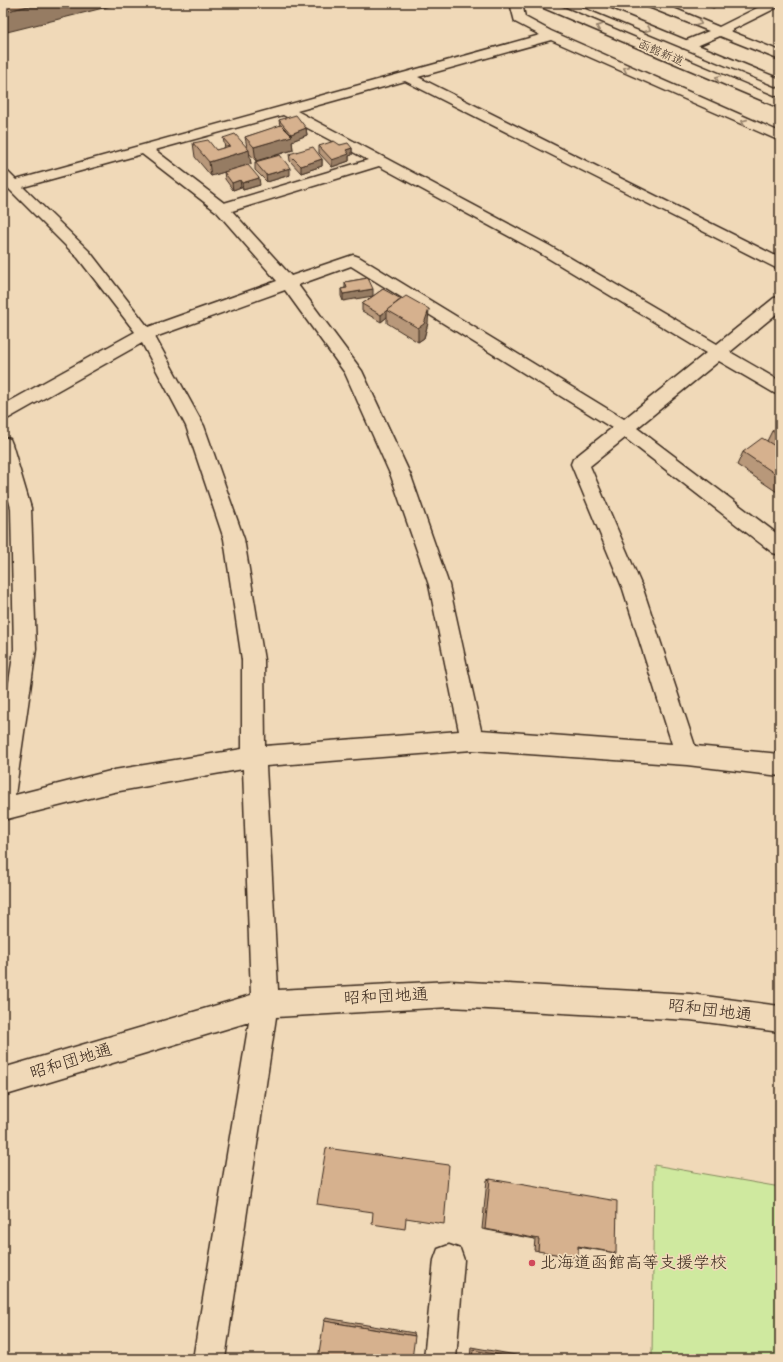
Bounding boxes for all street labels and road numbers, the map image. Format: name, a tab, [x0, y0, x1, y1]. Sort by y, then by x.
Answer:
street label: 函館新道	[635, 35, 687, 71]
street label: 昭和団地通	[343, 981, 429, 1013]
street label: 昭和団地通	[666, 992, 754, 1030]
street label: 昭和団地通	[26, 1037, 116, 1087]

